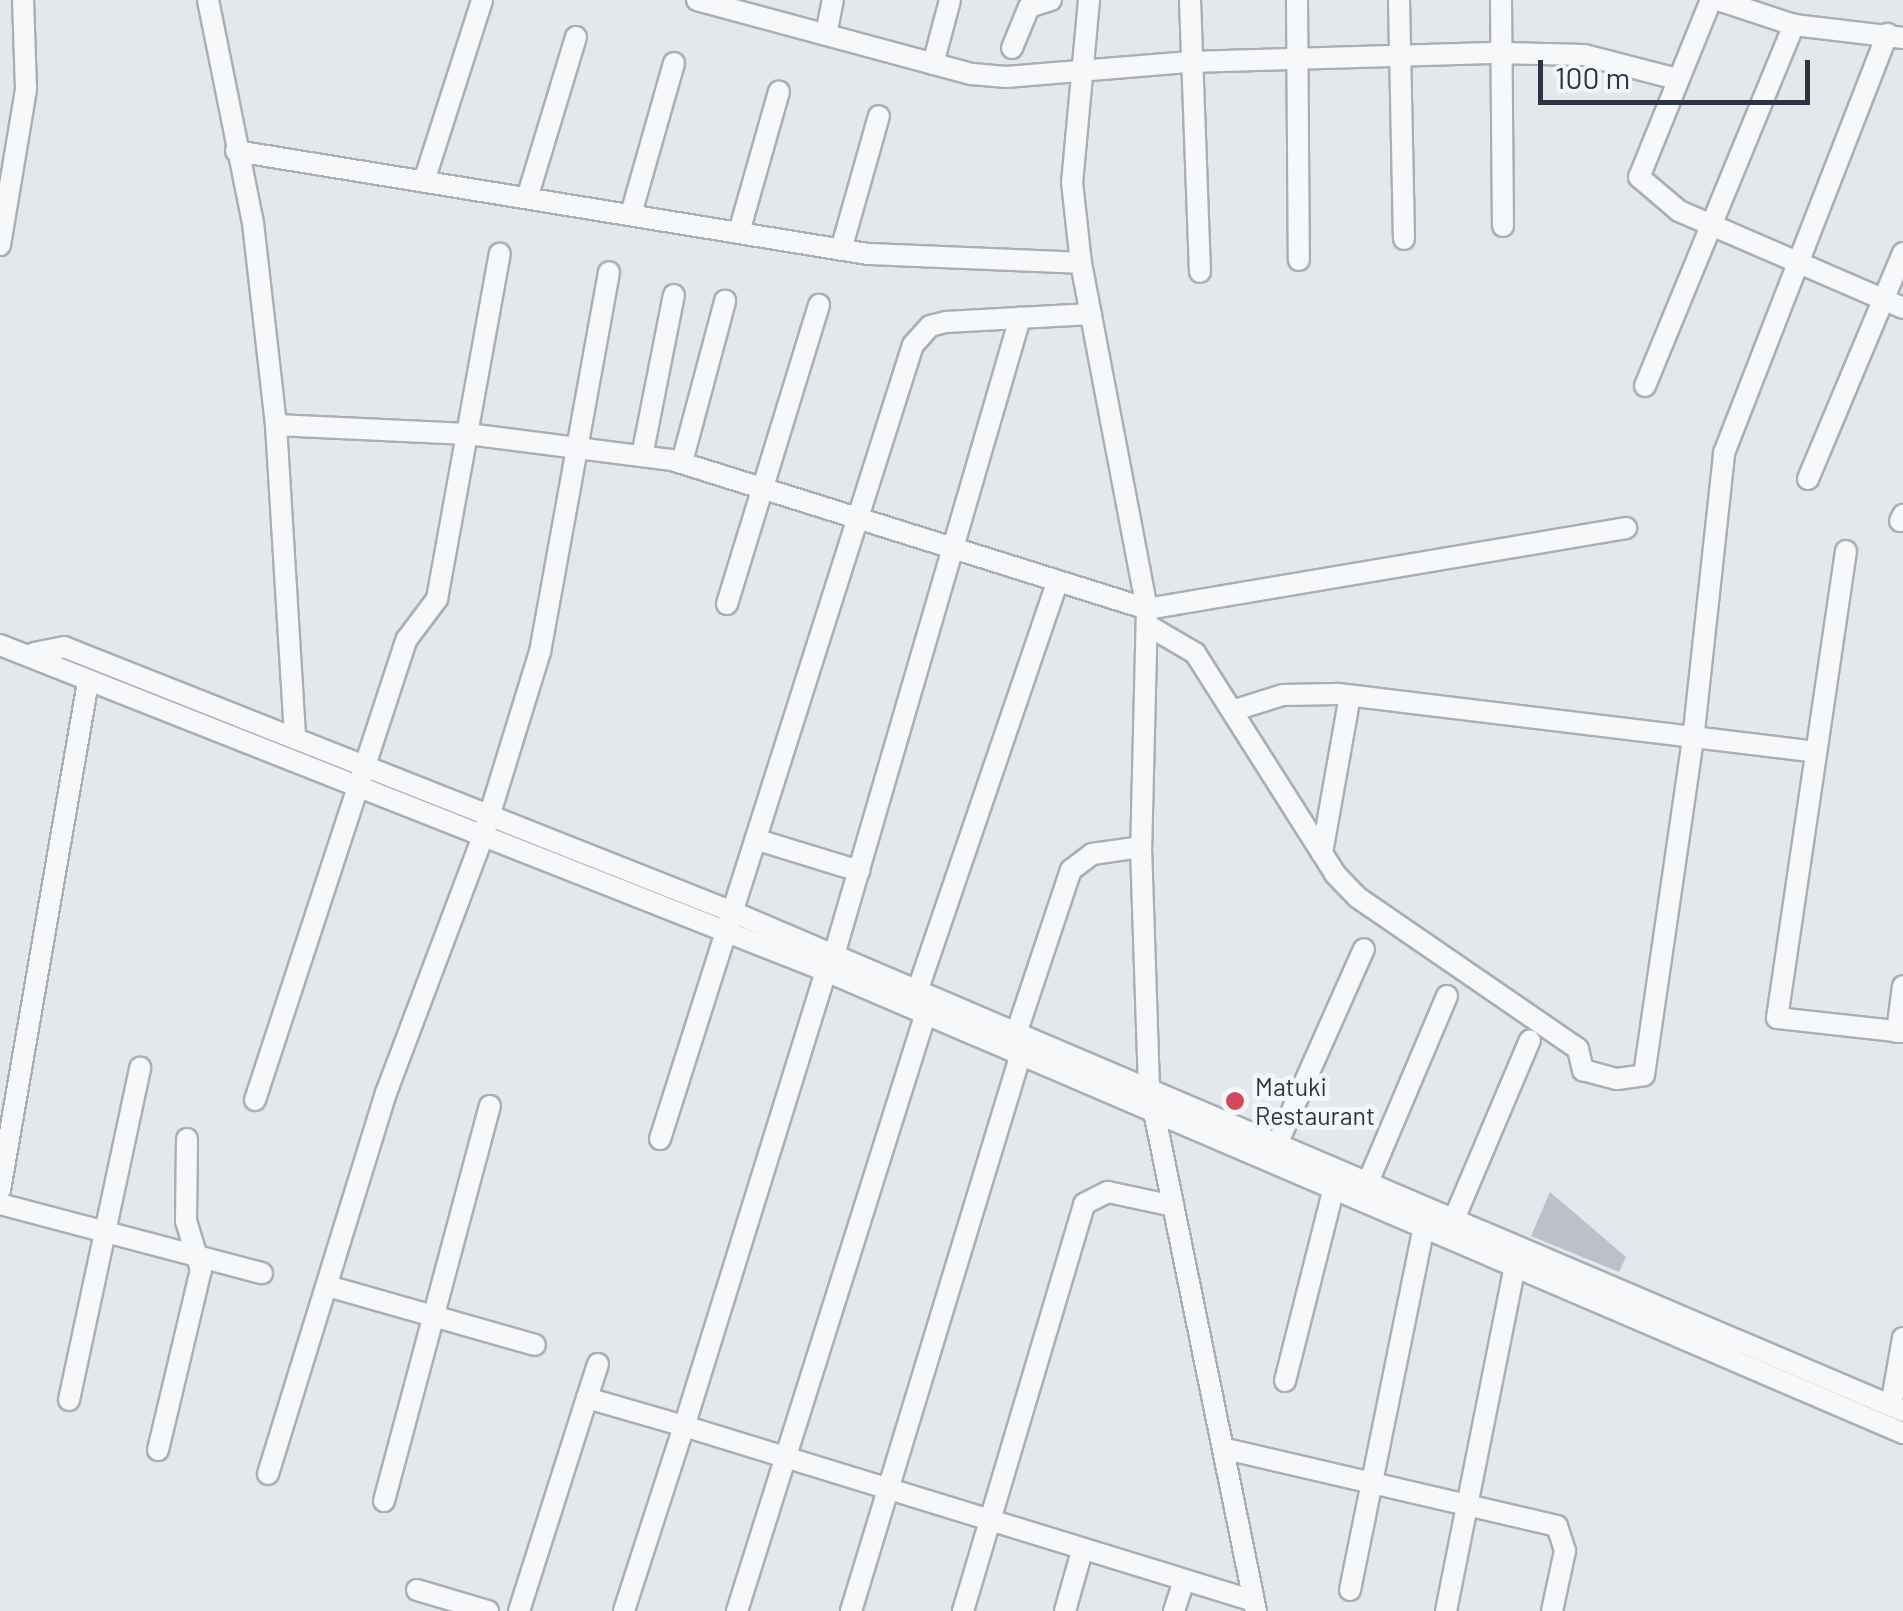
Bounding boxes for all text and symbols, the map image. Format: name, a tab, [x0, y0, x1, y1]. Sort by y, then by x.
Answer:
scale bar	[1543, 40, 1816, 102]
text: 100 m	[1555, 59, 1630, 95]
place label: Matuki Restaurant	[1255, 1072, 1375, 1131]
marker: Matuki Restaurant	[1224, 1090, 1246, 1112]

